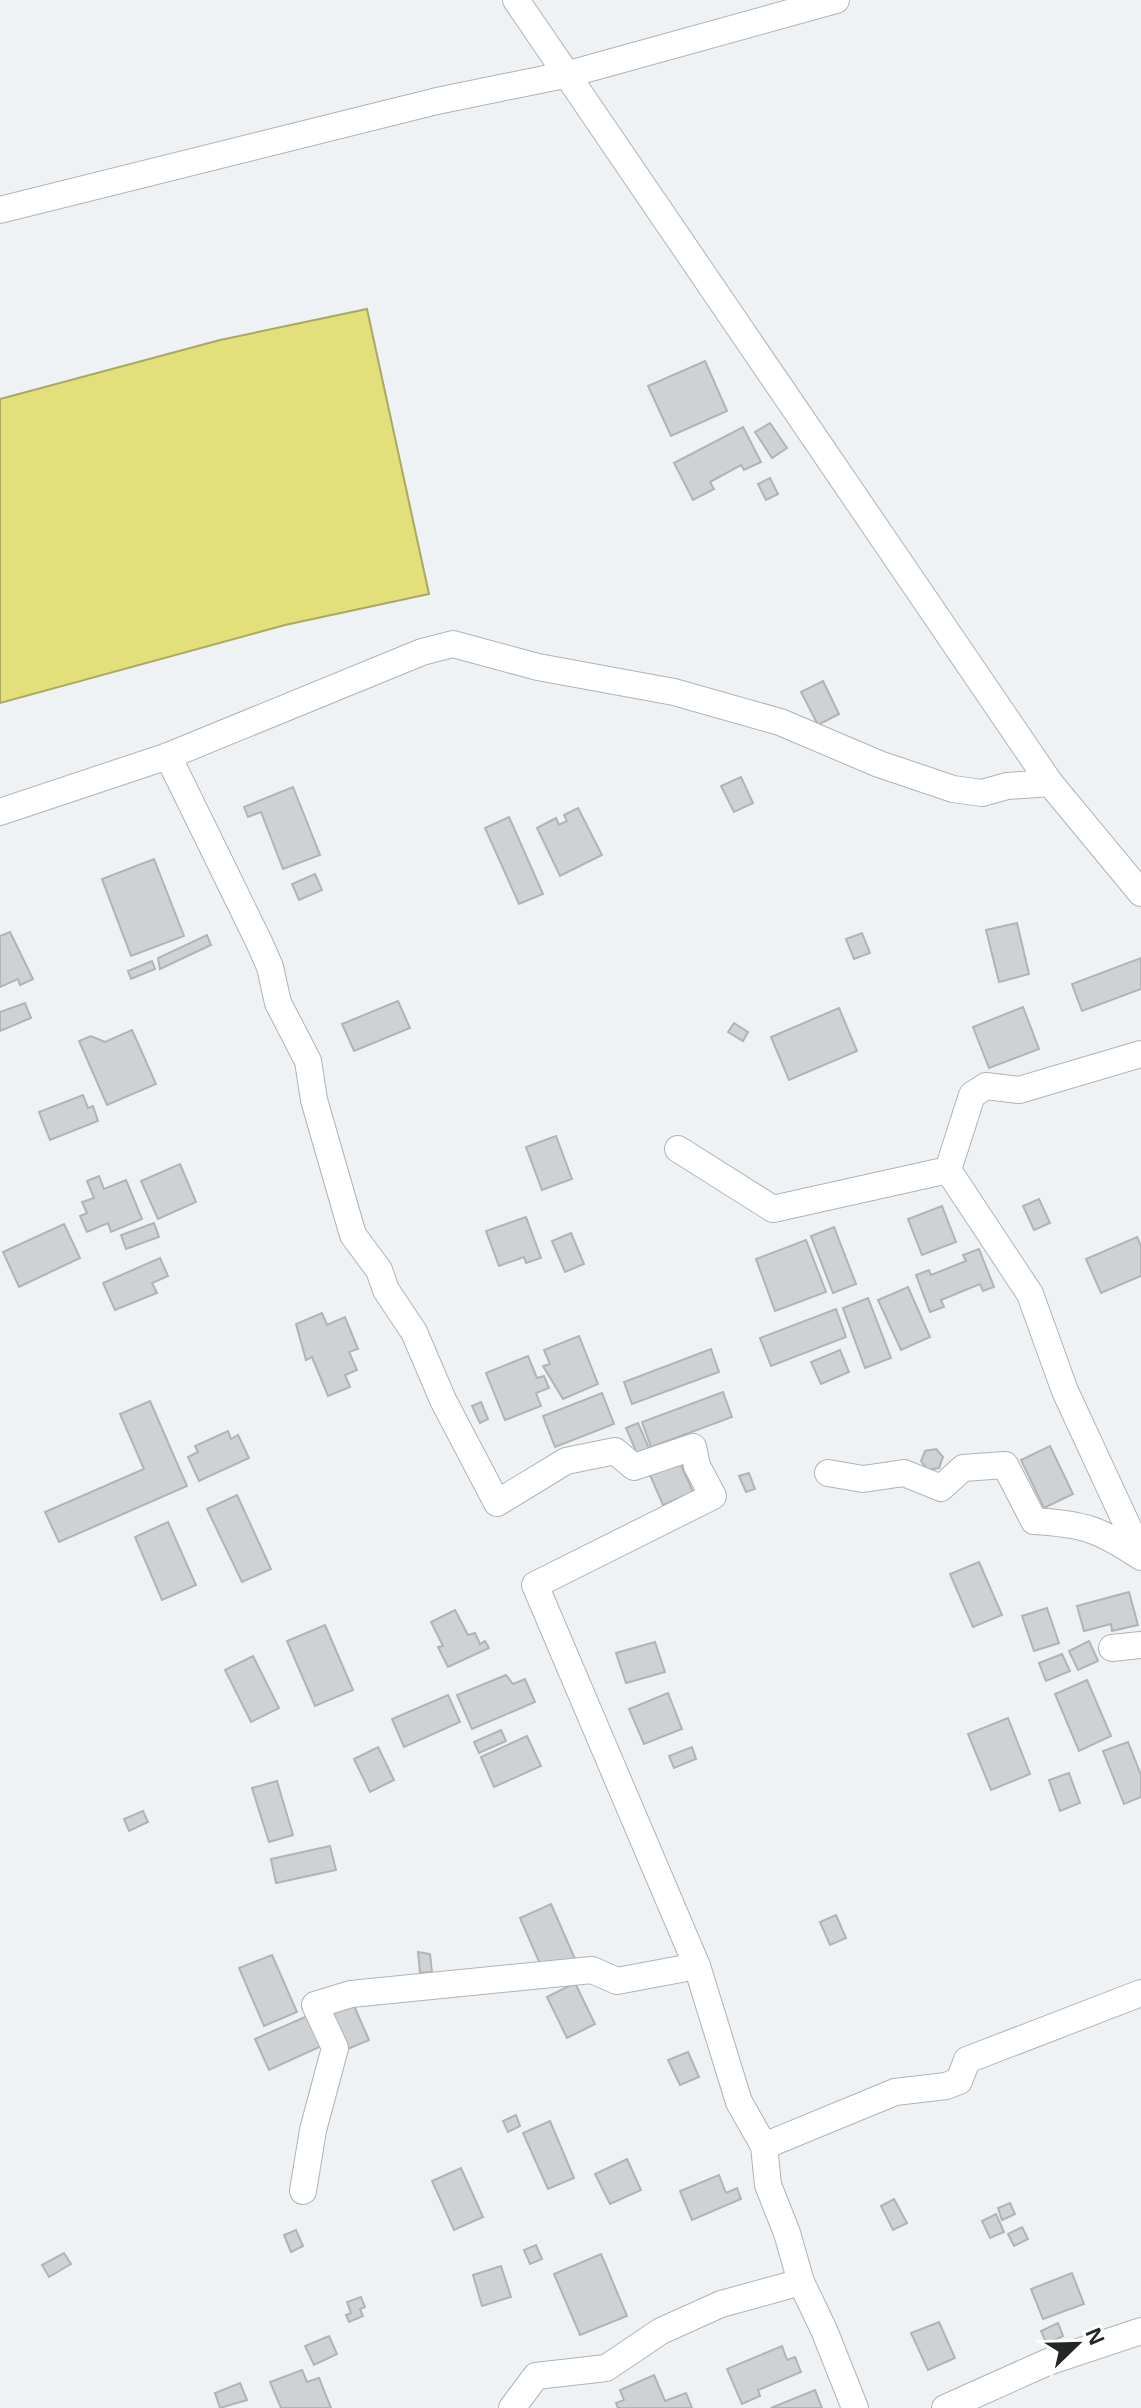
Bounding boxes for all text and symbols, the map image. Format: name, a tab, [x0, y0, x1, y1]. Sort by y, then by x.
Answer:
north arrow	[1037, 2304, 1117, 2384]
text: N	[1080, 2324, 1110, 2349]

